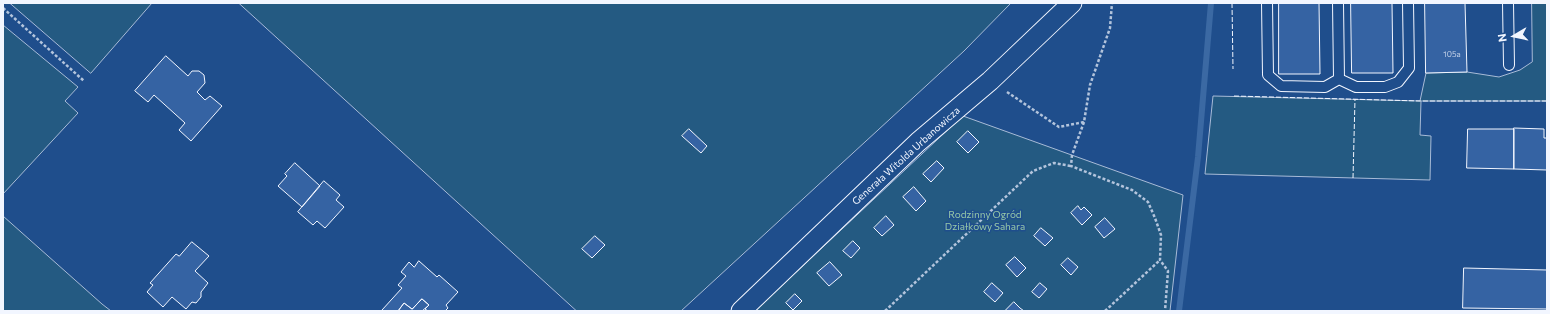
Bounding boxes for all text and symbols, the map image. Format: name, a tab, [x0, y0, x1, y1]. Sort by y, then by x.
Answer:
north arrow	[1494, 16, 1534, 56]
text: N	[1495, 33, 1509, 43]
house number: 105a	[1443, 49, 1461, 59]
street label: Generała Witolda Urbanowicza	[850, 104, 962, 208]
park label: Rodzinny Ogród Działkowy Sahara	[945, 209, 1025, 232]

